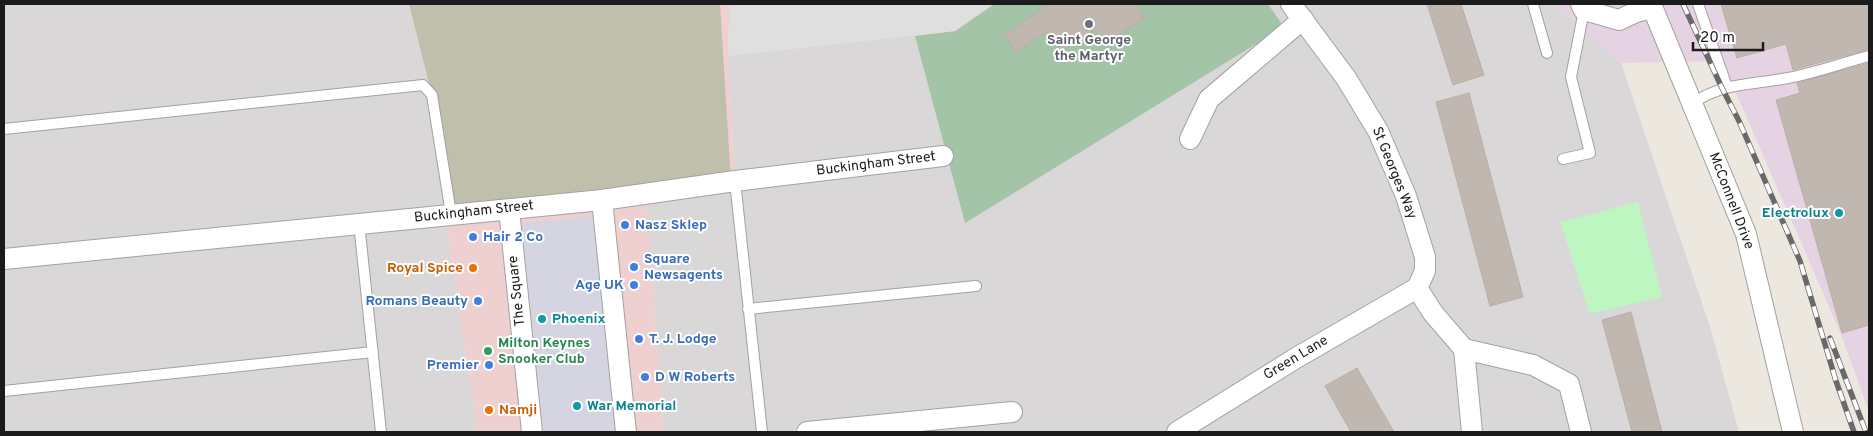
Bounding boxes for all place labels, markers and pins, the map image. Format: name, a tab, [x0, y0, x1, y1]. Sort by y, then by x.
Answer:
marker: Saint George the Martyr	[1083, 18, 1095, 30]
place label: Saint George the Martyr	[1047, 32, 1131, 65]
place label: Electrolux	[1762, 205, 1829, 222]
marker: Electrolux	[1833, 207, 1845, 219]
place label: Nasz Sklep	[635, 217, 707, 234]
marker: Nasz Sklep	[619, 219, 631, 231]
place label: Hair 2 Co	[483, 229, 543, 246]
marker: Hair 2 Co	[467, 231, 479, 243]
place label: Square Newsagents	[644, 251, 723, 284]
place label: Royal Spice	[387, 260, 463, 277]
marker: Square Newsagents	[628, 261, 640, 273]
marker: Royal Spice	[467, 262, 479, 274]
place label: Age UK	[575, 277, 624, 294]
marker: Age UK	[628, 279, 640, 291]
place label: Romans Beauty	[365, 293, 468, 310]
marker: Romans Beauty	[472, 295, 484, 307]
place label: Phoenix	[552, 311, 605, 328]
marker: Phoenix	[536, 313, 548, 325]
place label: T. J. Lodge	[649, 331, 717, 348]
marker: T. J. Lodge	[633, 333, 645, 345]
place label: Milton Keynes Snooker Club	[498, 335, 590, 368]
marker: Milton Keynes Snooker Club	[482, 345, 494, 357]
place label: Premier	[427, 357, 479, 374]
marker: Premier	[483, 359, 495, 371]
place label: D W Roberts	[655, 369, 735, 386]
marker: D W Roberts	[639, 371, 651, 383]
place label: War Memorial	[587, 398, 676, 415]
marker: War Memorial	[571, 400, 583, 412]
place label: Namji	[499, 402, 537, 419]
marker: Namji	[483, 404, 495, 416]

